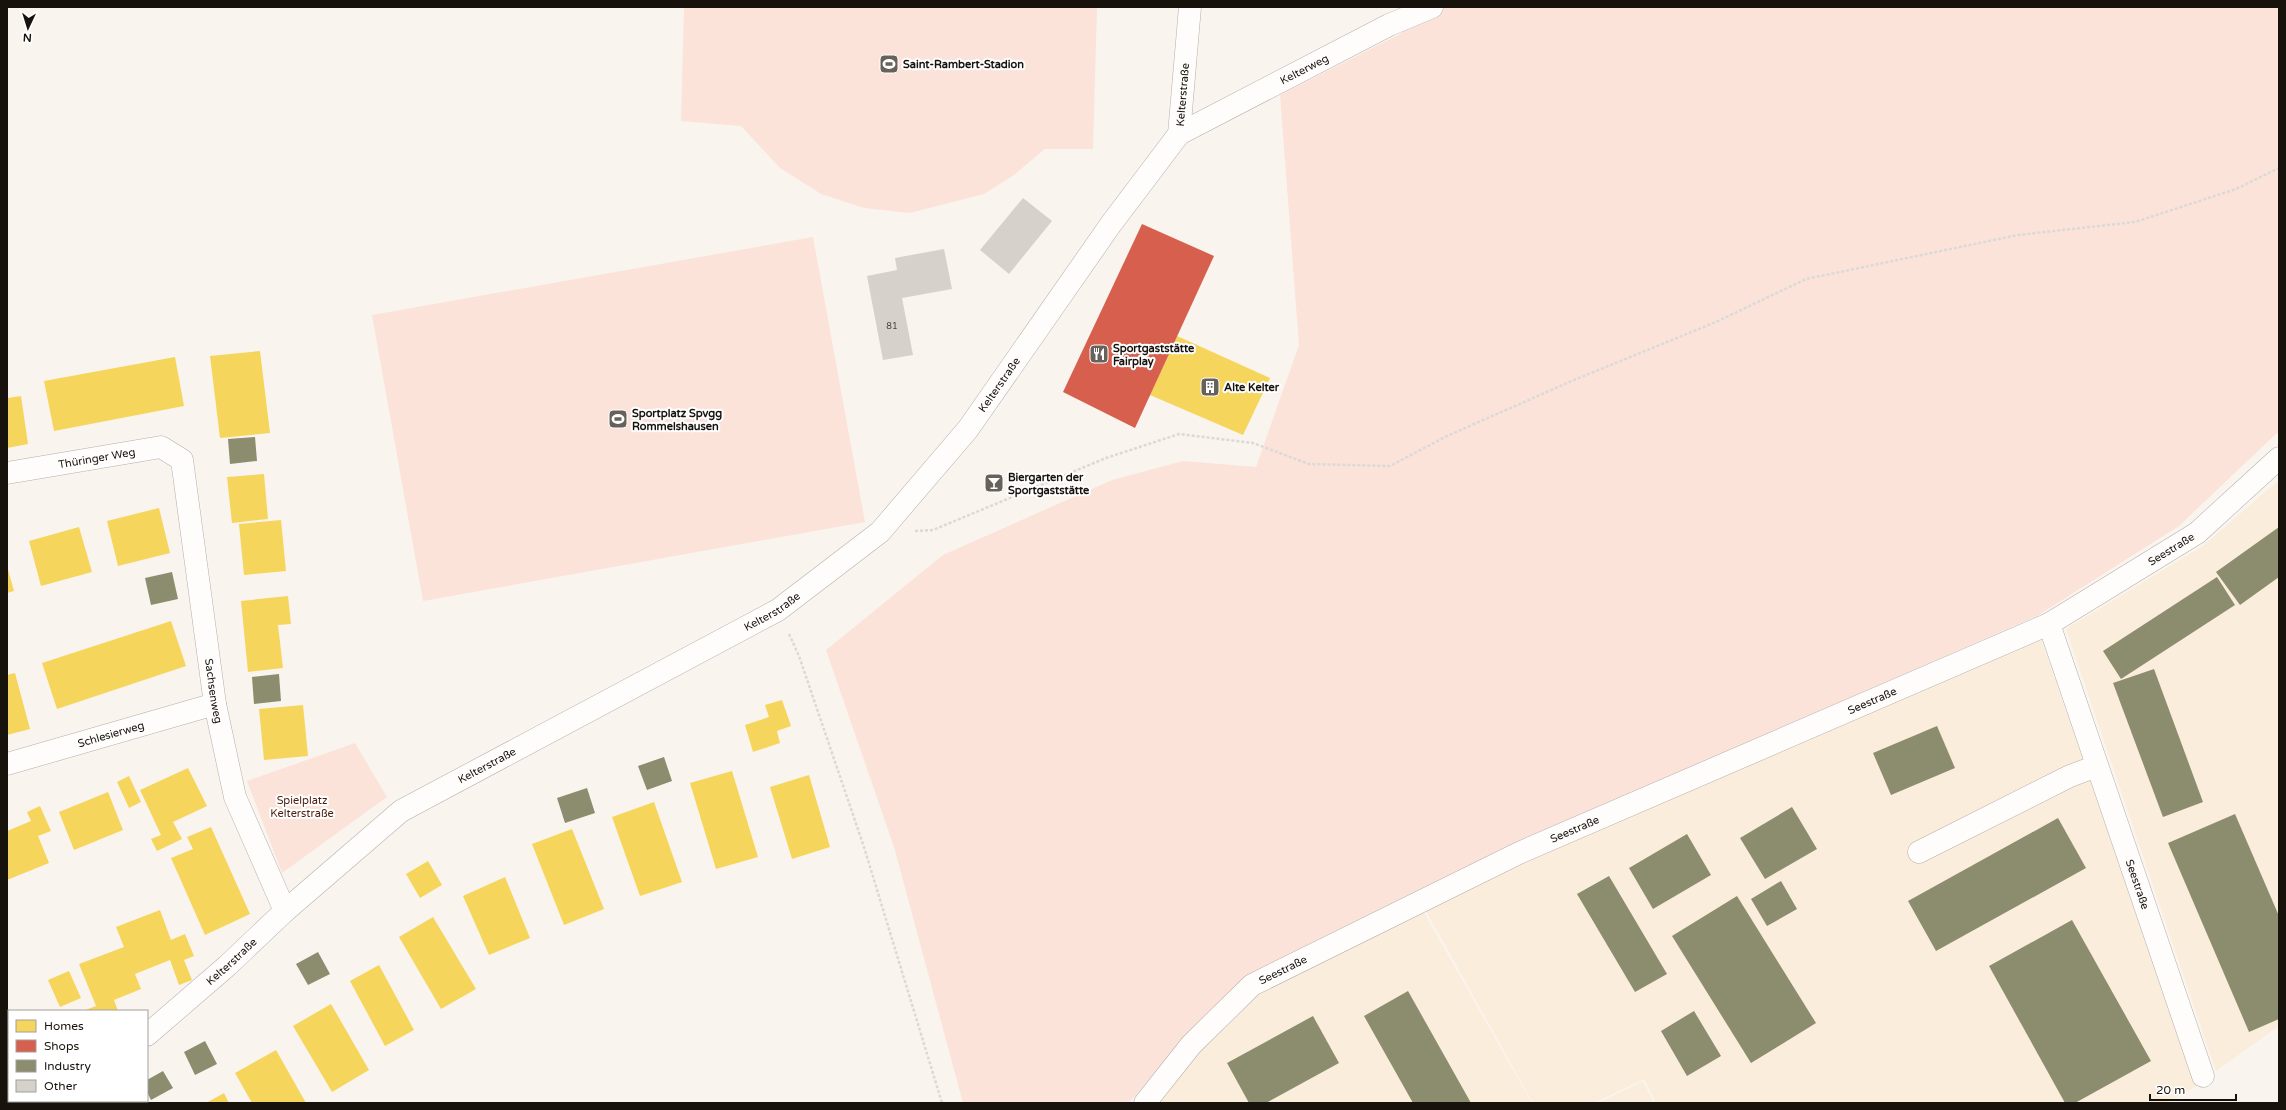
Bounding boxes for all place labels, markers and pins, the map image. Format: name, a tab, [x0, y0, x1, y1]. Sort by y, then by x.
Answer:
sports icon: Saint-Rambert-Stadion	[878, 53, 900, 75]
place label: Saint-Rambert-Stadion	[903, 58, 1024, 71]
place label: Sportgaststätte Fairplay	[1113, 342, 1195, 369]
restaurant icon: Sportgaststätte Fairplay	[1088, 343, 1110, 365]
building icon: Alte Kelter	[1199, 376, 1221, 398]
place label: Alte Kelter	[1224, 381, 1280, 394]
place label: Sportplatz Spvgg Rommelshausen	[632, 407, 722, 433]
sports icon: Sportplatz Spvgg Rommelshausen	[607, 408, 629, 430]
place label: Biergarten der Sportgaststätte	[1008, 471, 1090, 498]
bar icon: Biergarten der Sportgaststätte	[983, 472, 1005, 494]

